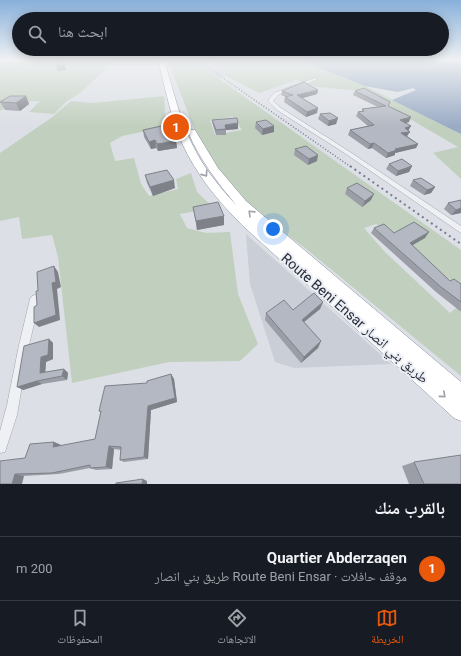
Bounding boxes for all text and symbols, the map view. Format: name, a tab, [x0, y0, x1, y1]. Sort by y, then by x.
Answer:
search box	[12, 12, 449, 56]
icon: search	[26, 23, 48, 45]
text: ابحث هنا	[58, 23, 107, 41]
pin: 1	[163, 112, 189, 142]
one-way arrow	[200, 169, 207, 176]
one-way arrow	[249, 211, 256, 218]
your location	[263, 219, 283, 239]
street label: Route Beni Ensar طريق بني انصار	[276, 250, 432, 389]
one-way arrow	[438, 391, 446, 398]
text: بالقرب منك	[374, 498, 445, 518]
text: Quartier Abderzaqen	[267, 549, 407, 567]
text: 200 m	[16, 561, 53, 576]
text: 1	[428, 561, 436, 576]
text: موقف حافلات · Route Beni Ensar طريق بني انصار	[155, 569, 407, 584]
tab: المحفوظات	[57, 607, 102, 650]
tab: الاتجاهات	[217, 607, 256, 650]
tab: الخريطة	[371, 607, 404, 650]

